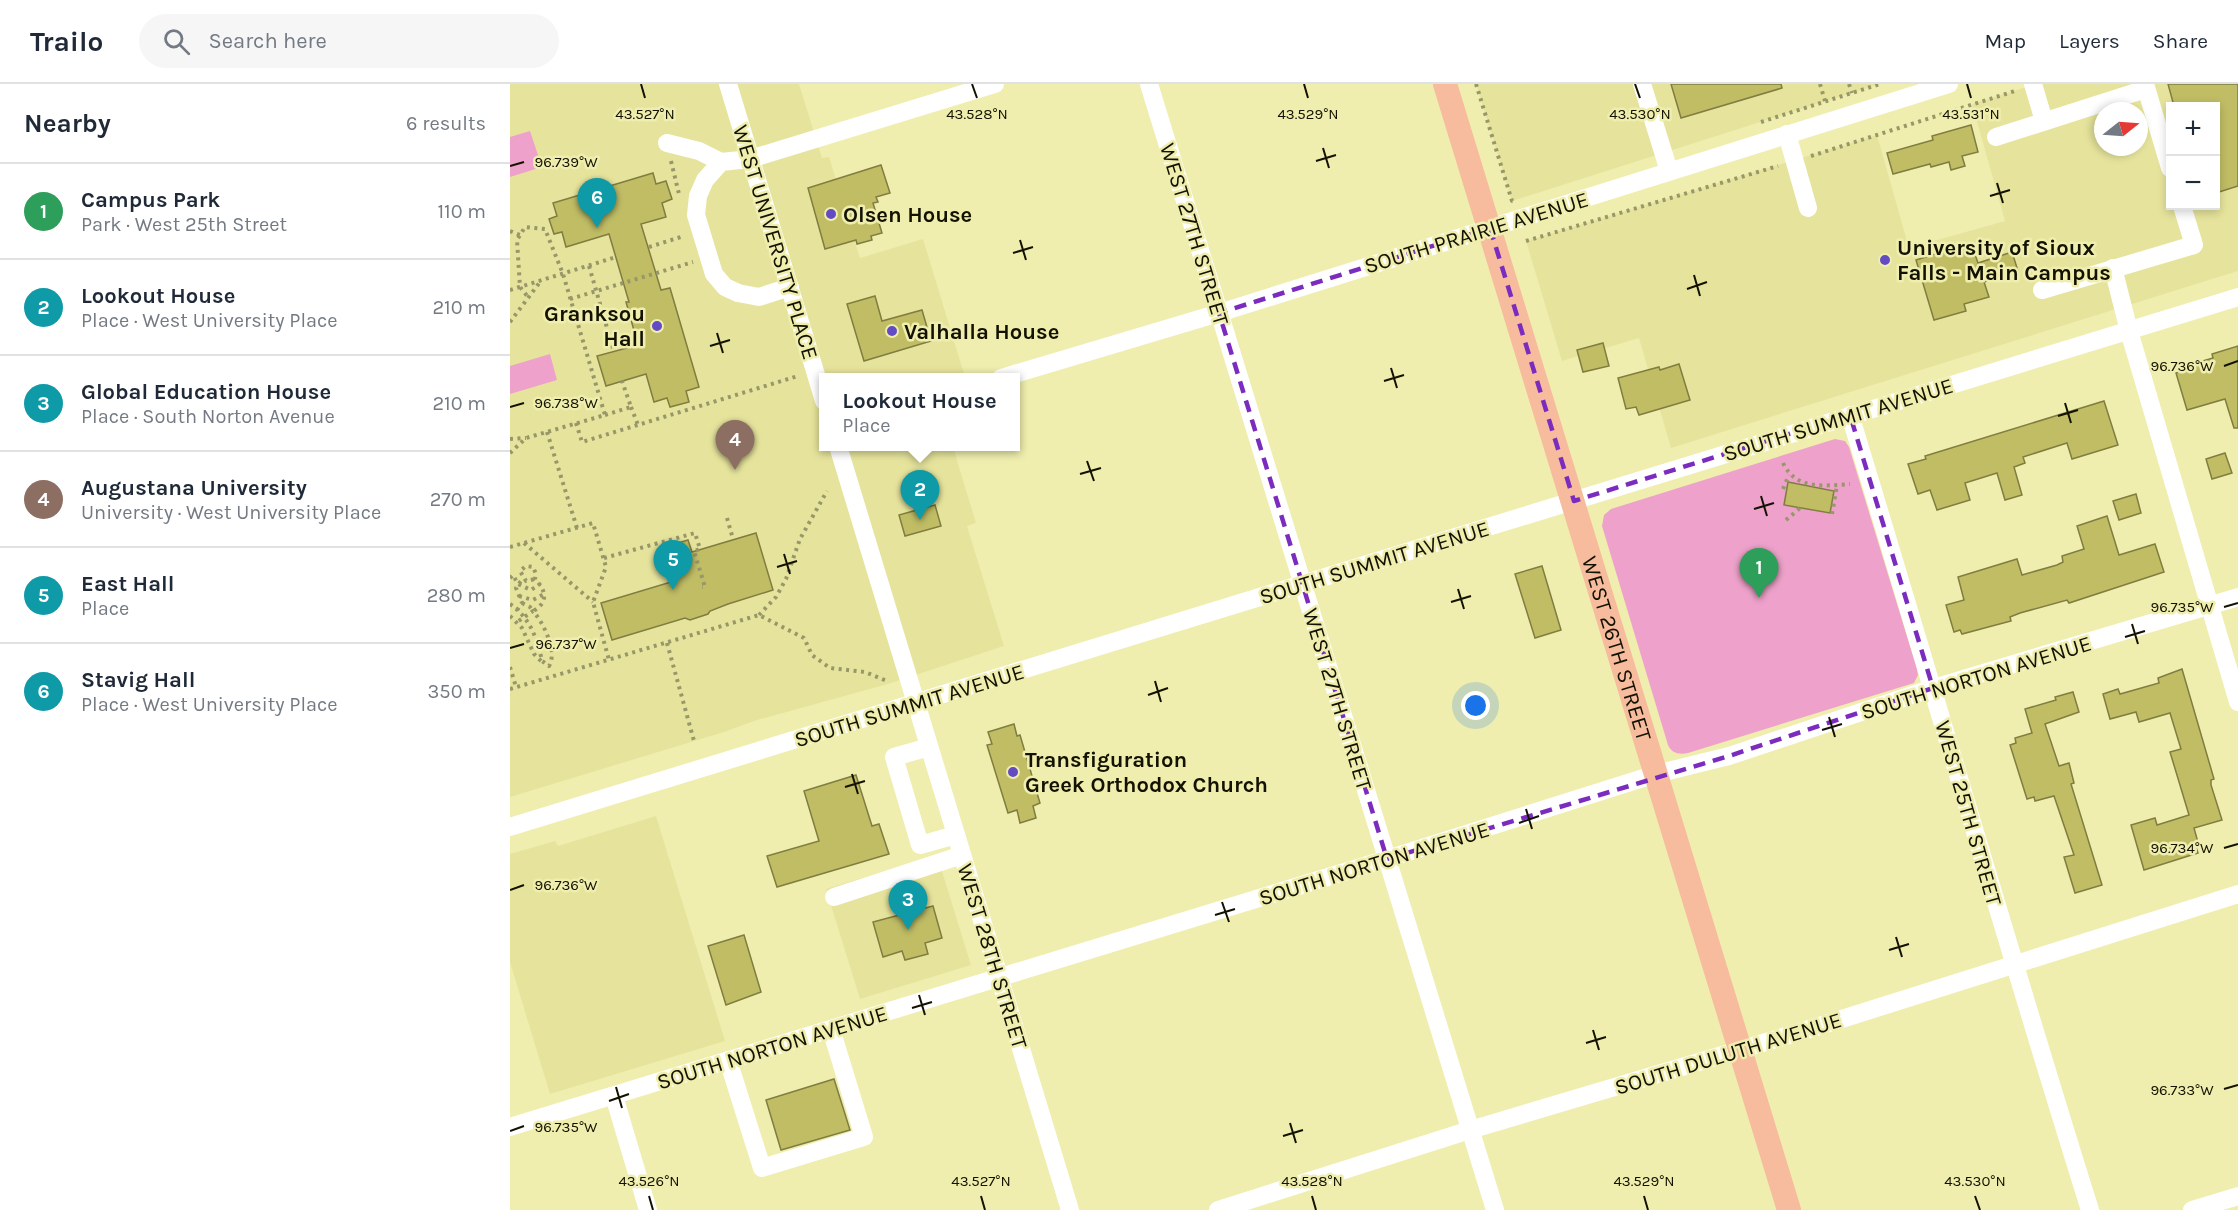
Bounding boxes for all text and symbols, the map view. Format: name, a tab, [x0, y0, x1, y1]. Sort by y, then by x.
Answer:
search box	[139, 14, 559, 68]
text: Trailo	[30, 25, 103, 58]
icon: search	[160, 25, 193, 58]
text: Search here	[208, 28, 327, 54]
text: Map	[1984, 29, 2026, 53]
text: Layers	[2059, 29, 2120, 53]
text: Share	[2153, 29, 2208, 53]
north arrow	[2094, 102, 2148, 156]
map controls	[2166, 102, 2220, 210]
button: +	[2166, 102, 2220, 156]
text: 43.527°N	[615, 105, 675, 123]
text: 43.528°N	[946, 105, 1008, 123]
text: 43.529°N	[1277, 105, 1339, 123]
text: 43.530°N	[1609, 105, 1671, 123]
text: 43.531°N	[1942, 105, 2000, 123]
text: Nearby	[24, 108, 111, 139]
text: 6 results	[406, 112, 486, 135]
street label: WEST UNIVERSITY PLACE	[727, 122, 823, 363]
street label: WEST 27TH STREET	[1154, 140, 1234, 329]
text: 96.739°W	[534, 153, 598, 171]
button: −	[2166, 156, 2220, 210]
pin: 6	[578, 178, 616, 228]
street label: SOUTH PRAIRIE AVENUE	[1361, 186, 1592, 279]
text: Campus Park	[81, 187, 220, 213]
text: 1	[40, 200, 47, 223]
text: 110 m	[437, 200, 486, 223]
place label: Olsen House	[843, 202, 972, 228]
marker: Olsen House	[824, 207, 838, 221]
text: Park · West 25th Street	[81, 213, 287, 236]
place label: University of Sioux Falls - Main Campus	[1897, 235, 2111, 286]
marker: University of Sioux Falls - Main Campus	[1878, 253, 1892, 267]
text: Lookout House	[81, 283, 235, 309]
text: 2	[37, 296, 50, 319]
text: 210 m	[432, 296, 486, 319]
place label: Granksou Hall	[544, 301, 645, 352]
text: Place · West University Place	[81, 309, 338, 332]
marker: Granksou Hall	[650, 319, 664, 333]
place label: Valhalla House	[904, 319, 1059, 345]
marker: Valhalla House	[885, 324, 899, 338]
text: 96.736°W	[2151, 357, 2214, 375]
popup	[819, 373, 1020, 451]
street label: SOUTH SUMMIT AVENUE	[1720, 373, 1956, 467]
text: Global Education House	[81, 379, 331, 405]
text: Lookout House	[842, 388, 997, 414]
text: 3	[37, 392, 50, 415]
text: 210 m	[432, 392, 486, 415]
text: 96.738°W	[534, 394, 598, 412]
text: Place · South Norton Avenue	[81, 405, 335, 428]
text: Place	[842, 414, 891, 437]
pin: 4	[716, 420, 754, 470]
pin: 2	[900, 470, 940, 520]
text: Augustana University	[81, 475, 307, 501]
text: 4	[38, 488, 49, 511]
text: 270 m	[430, 488, 486, 511]
text: University · West University Place	[81, 501, 381, 524]
street label: SOUTH SUMMIT AVENUE	[1256, 516, 1492, 610]
pin: 5	[654, 540, 692, 590]
pin: 1	[1740, 548, 1778, 598]
street label: WEST 26TH STREET	[1576, 553, 1657, 744]
text: East Hall	[81, 571, 174, 597]
text: 5	[38, 584, 49, 607]
text: 280 m	[427, 584, 486, 607]
text: Place	[81, 597, 129, 620]
text: 96.735°W	[2151, 598, 2214, 616]
street label: WEST 27TH STREET	[1297, 605, 1377, 794]
street label: SOUTH NORTON AVENUE	[1858, 631, 2095, 725]
text: 96.737°W	[535, 635, 597, 653]
street label: SOUTH SUMMIT AVENUE	[791, 659, 1027, 753]
text: Stavig Hall	[81, 667, 195, 693]
text: 6	[37, 680, 50, 703]
text: 350 m	[428, 680, 486, 703]
your location	[1461, 691, 1490, 720]
text: Place · West University Place	[81, 693, 338, 716]
street label: WEST 25TH STREET	[1929, 718, 2007, 909]
place label: Transfiguration Greek Orthodox Church	[1025, 747, 1268, 798]
marker: Transfiguration Greek Orthodox Church	[1006, 765, 1020, 779]
street label: SOUTH NORTON AVENUE	[1256, 817, 1493, 911]
text: 96.734°W	[2151, 839, 2214, 857]
street label: WEST 28TH STREET	[951, 861, 1033, 1052]
text: 96.736°W	[535, 876, 598, 894]
pin: 3	[888, 880, 928, 930]
street label: SOUTH NORTON AVENUE	[654, 1001, 891, 1095]
street label: SOUTH DULUTH AVENUE	[1612, 1007, 1845, 1101]
text: 96.733°W	[2150, 1081, 2214, 1099]
text: 96.735°W	[535, 1118, 598, 1136]
text: 43.526°N	[618, 1172, 680, 1190]
text: 43.527°N	[951, 1172, 1011, 1190]
text: 43.528°N	[1281, 1172, 1343, 1190]
text: 43.529°N	[1613, 1172, 1675, 1190]
text: 43.530°N	[1944, 1172, 2006, 1190]

